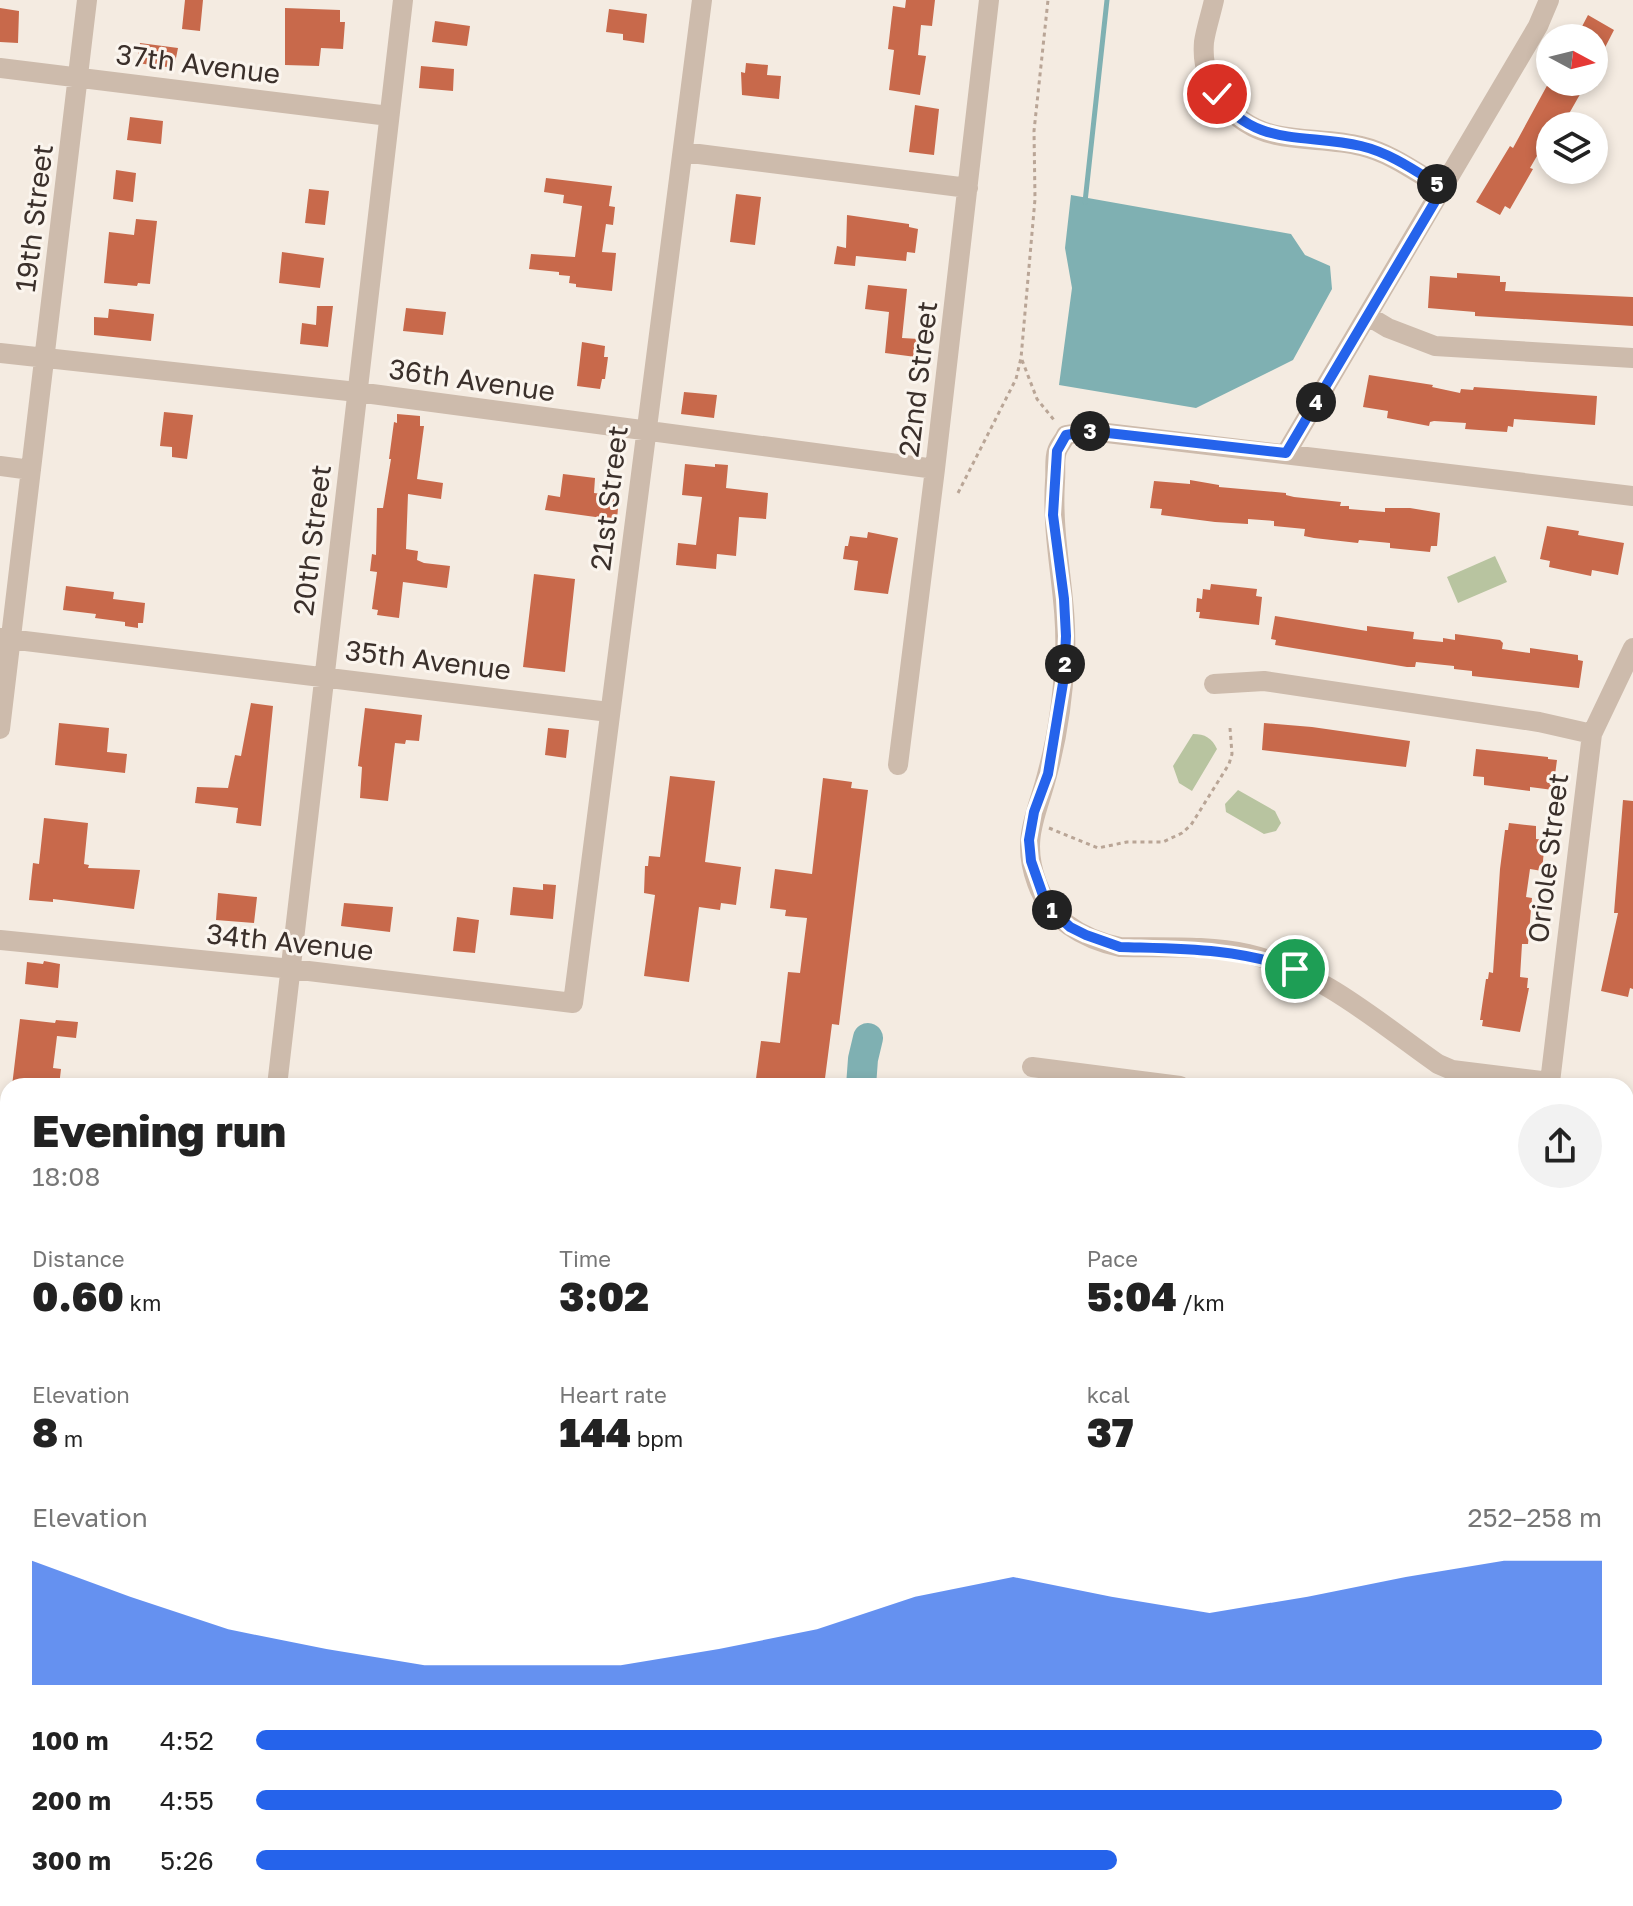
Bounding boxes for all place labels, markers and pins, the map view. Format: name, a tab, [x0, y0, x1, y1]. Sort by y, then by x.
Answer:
pin	[1183, 60, 1251, 128]
pin: 5	[1417, 164, 1457, 204]
pin: 4	[1296, 382, 1336, 422]
pin: 3	[1070, 411, 1110, 451]
pin: 2	[1045, 644, 1085, 684]
pin: 1	[1032, 890, 1072, 930]
pin	[1261, 935, 1329, 1003]

